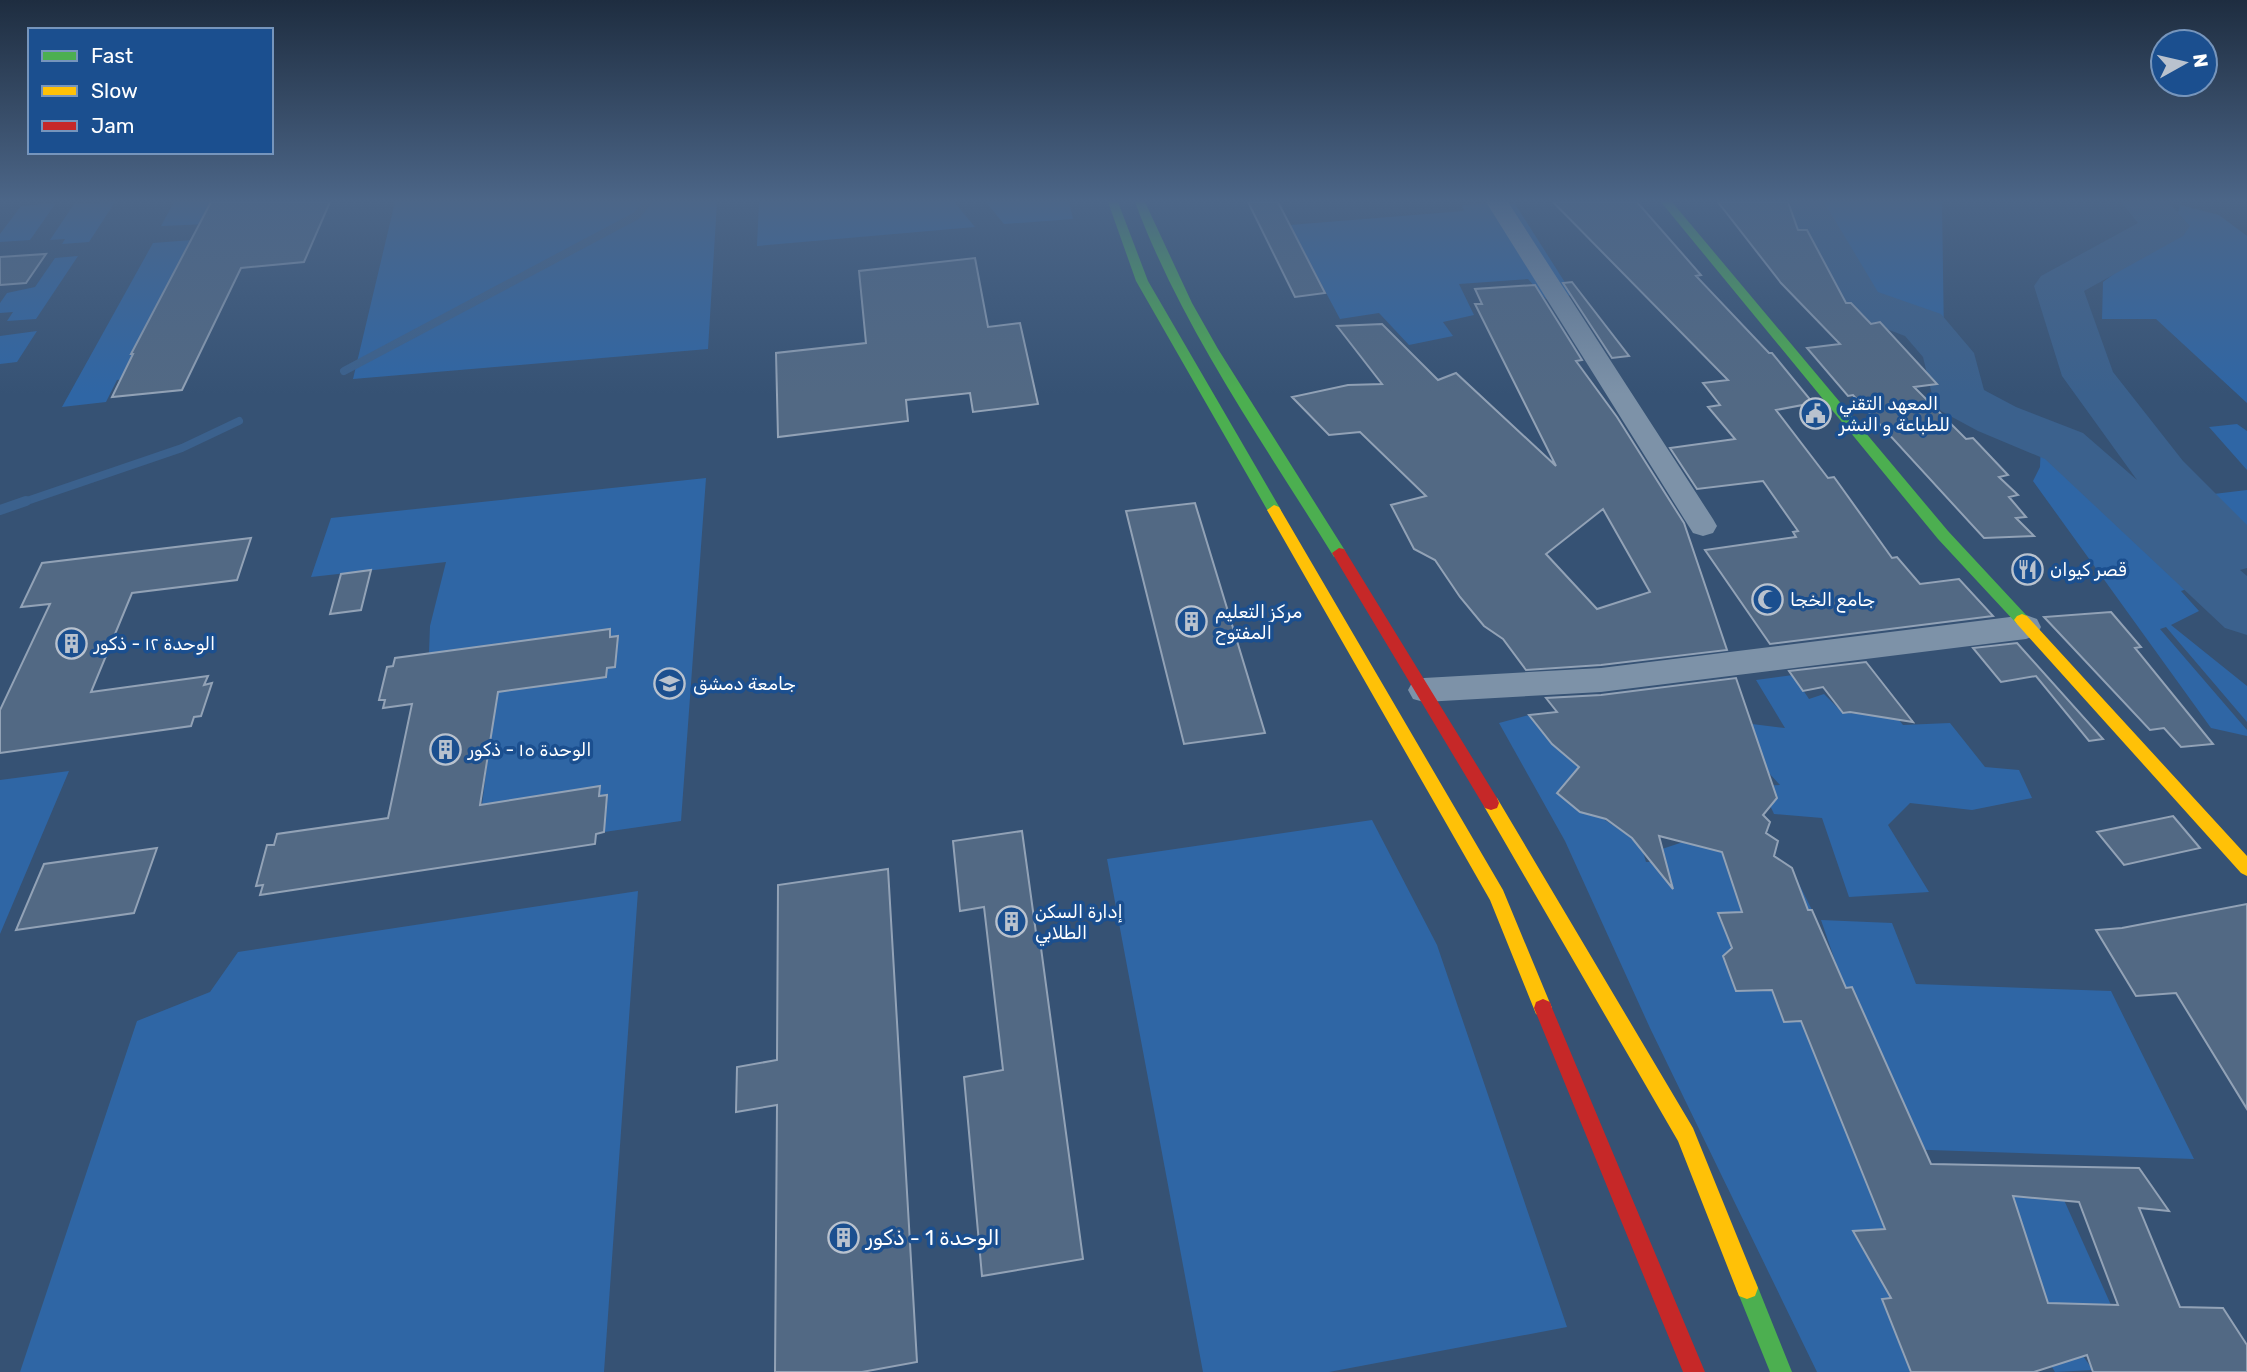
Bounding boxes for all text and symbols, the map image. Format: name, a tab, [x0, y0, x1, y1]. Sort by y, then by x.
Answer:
legend	[28, 28, 273, 154]
north arrow	[2149, 28, 2219, 98]
text: Fast	[91, 43, 133, 68]
text: N	[2188, 52, 2213, 69]
text: Slow	[91, 78, 138, 103]
text: Jam	[91, 113, 135, 138]
place label: المعهد التقني للطباعة و النشر	[1838, 393, 1950, 436]
public building icon: المعهد التقني للطباعة و النشر	[1799, 397, 1833, 431]
restaurant icon: قصر كيوان	[2010, 553, 2044, 587]
place label: قصر كيوان	[2050, 559, 2127, 581]
mosque icon: جامع الخجا	[1750, 583, 1784, 617]
place label: جامع الخجا	[1790, 589, 1875, 613]
place label: مركز التعليم المفتوح	[1215, 601, 1302, 645]
building icon: مركز التعليم المفتوح	[1175, 605, 1209, 639]
building icon: الوحدة ١٢ - ذكور	[54, 627, 88, 661]
place label: الوحدة ١٢ - ذكور	[93, 633, 215, 655]
school or university icon: جامعة دمشق	[653, 667, 687, 701]
place label: جامعة دمشق	[693, 673, 796, 695]
building icon: الوحدة ١٥ - ذكور	[428, 733, 462, 767]
place label: الوحدة ١٥ - ذكور	[467, 739, 591, 761]
place label: إدارة السكن الطلابي	[1035, 901, 1123, 946]
building icon: إدارة السكن الطلابي	[995, 905, 1029, 939]
building icon: الوحدة 1 - ذكور	[826, 1220, 860, 1254]
place label: الوحدة 1 - ذكور	[864, 1225, 1000, 1250]

